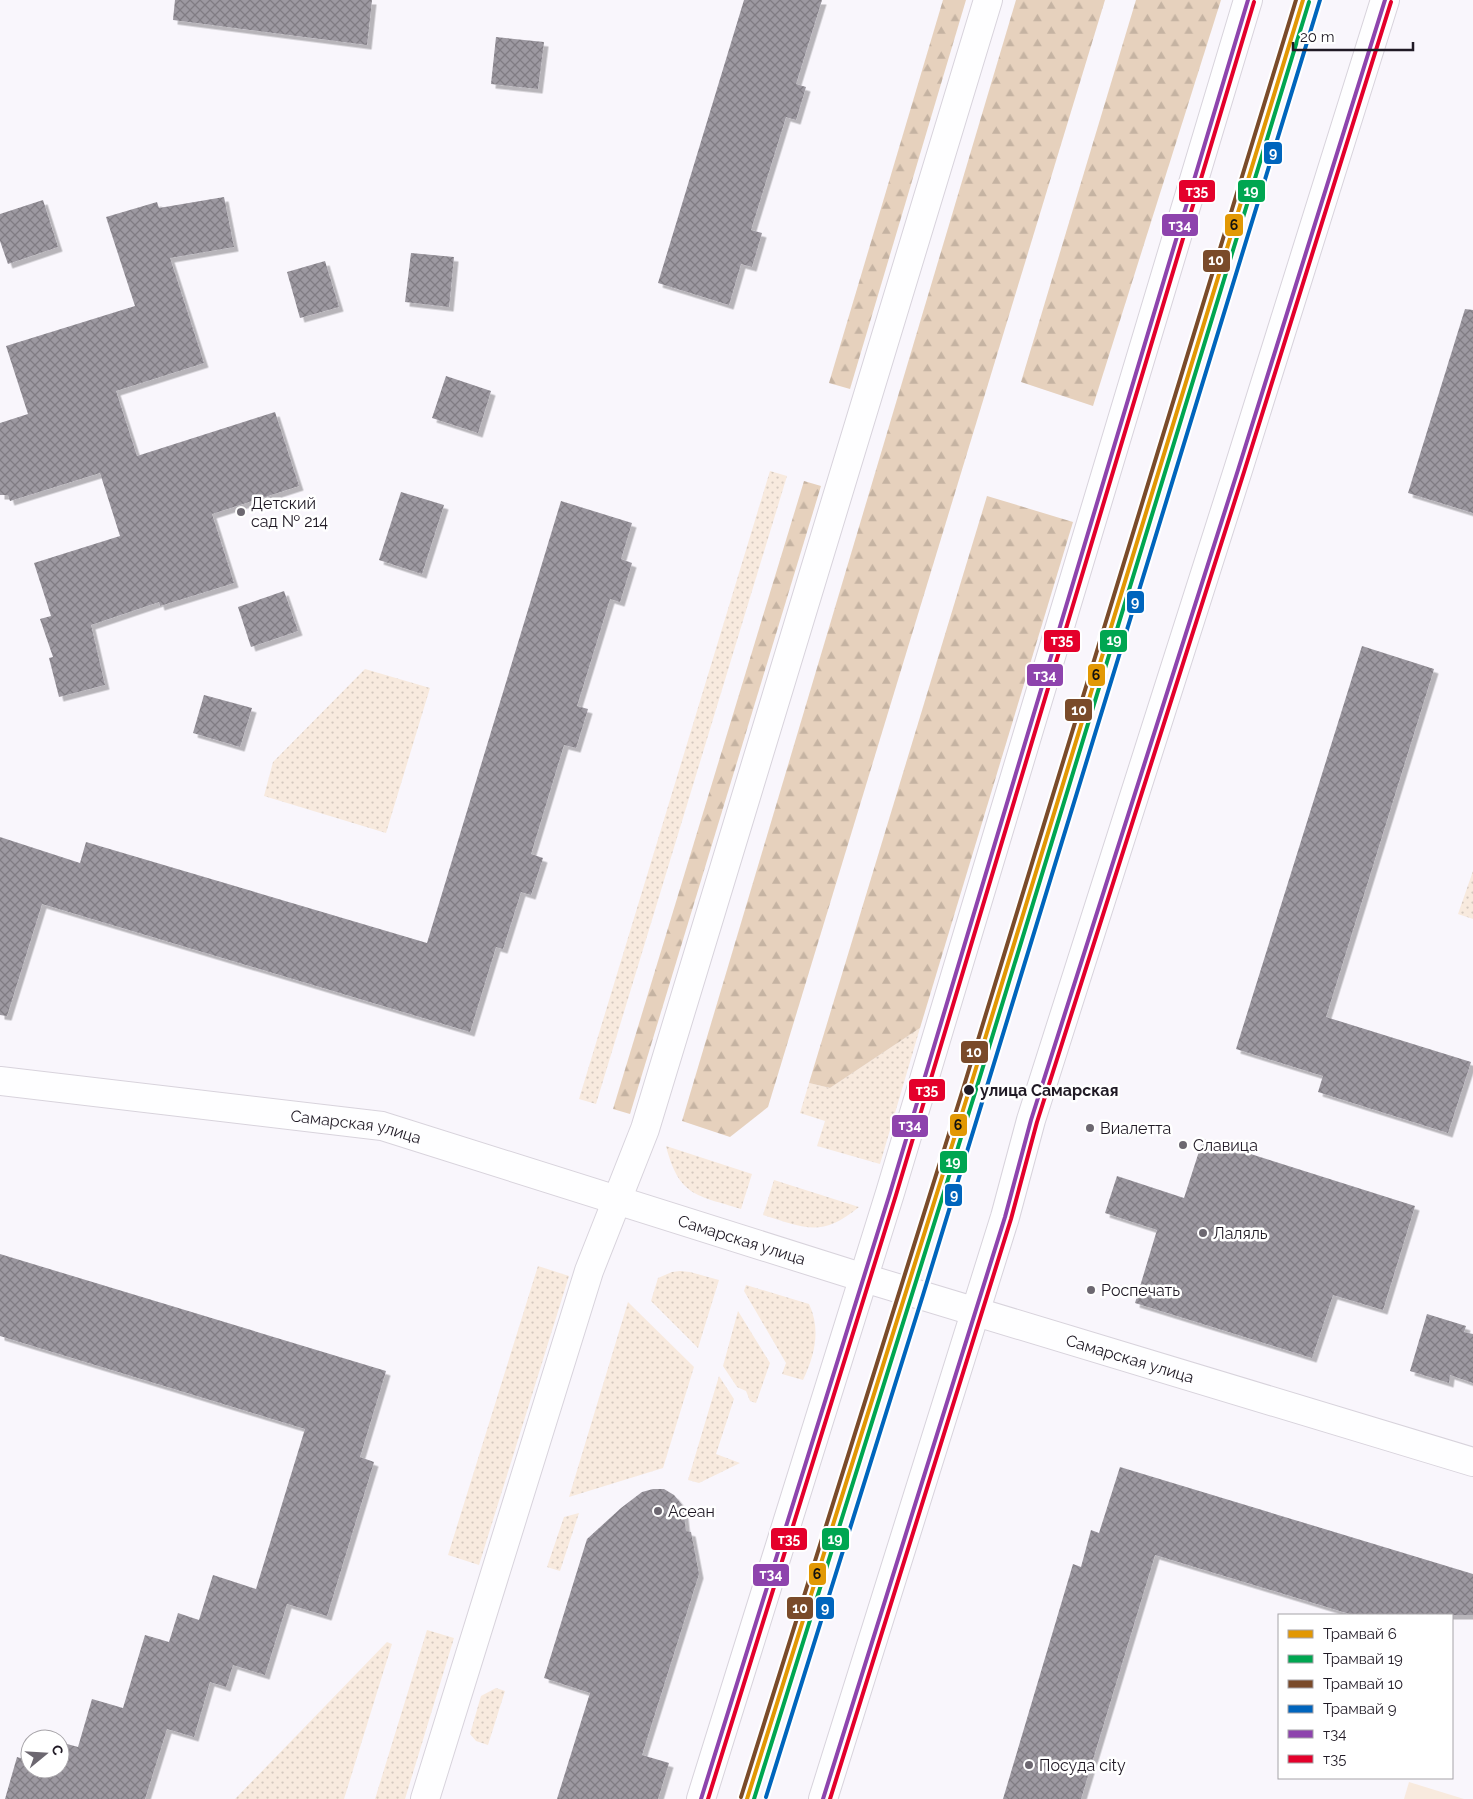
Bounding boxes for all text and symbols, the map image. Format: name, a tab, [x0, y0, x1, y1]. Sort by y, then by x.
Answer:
scale bar	[1293, 20, 1413, 52]
text: 20 m	[1300, 28, 1335, 46]
line badge: 9	[1263, 141, 1283, 165]
text: 9	[1269, 145, 1277, 161]
line badge: т35	[1178, 179, 1216, 203]
line badge: 19	[1237, 179, 1266, 203]
text: т35	[1186, 183, 1209, 199]
text: 19	[1243, 183, 1259, 199]
line badge: т34	[1161, 213, 1199, 237]
line badge: 6	[1224, 213, 1244, 237]
text: т34	[1169, 217, 1191, 233]
text: 6	[1230, 217, 1238, 233]
line badge: 10	[1202, 249, 1231, 273]
text: 10	[1208, 252, 1224, 268]
place label: Детский сад № 214	[251, 494, 328, 531]
marker: Детский сад № 214	[235, 506, 247, 518]
line badge: 9	[1126, 590, 1145, 614]
text: 9	[1131, 594, 1139, 610]
line badge: т35	[1043, 629, 1081, 653]
line badge: 19	[1099, 629, 1128, 653]
text: т35	[1051, 632, 1074, 648]
text: 19	[1106, 632, 1122, 648]
line badge: т34	[1026, 663, 1064, 687]
line badge: 6	[1087, 663, 1106, 687]
text: т34	[1034, 667, 1056, 683]
text: 6	[1092, 667, 1100, 683]
line badge: 10	[1064, 698, 1093, 722]
text: 10	[1071, 702, 1087, 718]
line badge: 10	[960, 1040, 989, 1064]
text: 10	[966, 1044, 982, 1060]
line badge: т35	[908, 1078, 946, 1102]
place label: улица Самарская	[980, 1081, 1118, 1100]
text: т35	[916, 1082, 939, 1098]
marker: улица Самарская	[962, 1083, 976, 1097]
street label: Самарская улица	[289, 1106, 424, 1148]
line badge: 6	[949, 1113, 968, 1137]
line badge: т34	[891, 1114, 929, 1138]
text: т34	[899, 1117, 921, 1133]
text: 6	[954, 1117, 962, 1133]
place label: Виалетта	[1100, 1119, 1171, 1138]
marker: Виалетта	[1084, 1122, 1096, 1134]
place label: Славица	[1193, 1136, 1258, 1155]
marker: Славица	[1177, 1139, 1189, 1151]
line badge: 19	[939, 1150, 968, 1174]
text: 19	[945, 1154, 961, 1170]
line badge: 9	[944, 1183, 963, 1207]
text: 9	[950, 1187, 958, 1203]
street label: Самарская улица	[676, 1211, 808, 1269]
place label: Лаляль	[1213, 1224, 1268, 1243]
marker: Лаляль	[1197, 1227, 1209, 1239]
place label: Роспечать	[1101, 1281, 1180, 1300]
marker: Роспечать	[1085, 1284, 1097, 1296]
street label: Самарская улица	[1064, 1331, 1196, 1387]
place label: Асеан	[668, 1502, 715, 1521]
marker: Асеан	[652, 1505, 664, 1517]
line badge: т35	[770, 1527, 808, 1551]
line badge: 19	[821, 1527, 850, 1551]
text: т35	[778, 1531, 801, 1547]
text: 19	[827, 1531, 843, 1547]
line badge: 6	[808, 1562, 827, 1586]
line badge: т34	[752, 1563, 790, 1587]
text: т34	[760, 1566, 782, 1582]
text: 6	[813, 1566, 821, 1582]
line badge: 10	[786, 1596, 814, 1620]
line badge: 9	[815, 1596, 835, 1620]
text: 10	[792, 1600, 808, 1616]
text: 9	[821, 1600, 829, 1616]
legend	[1278, 1614, 1453, 1779]
text: Трамвай 6	[1323, 1625, 1397, 1643]
text: Трамвай 19	[1323, 1650, 1403, 1668]
text: Трамвай 10	[1323, 1675, 1403, 1693]
text: Трамвай 9	[1323, 1700, 1397, 1718]
text: т34	[1323, 1725, 1346, 1743]
north arrow	[20, 1729, 70, 1779]
text: С	[48, 1743, 67, 1757]
text: т35	[1323, 1750, 1346, 1768]
place label: Посуда city	[1039, 1756, 1126, 1775]
marker: Посуда city	[1023, 1759, 1035, 1771]

